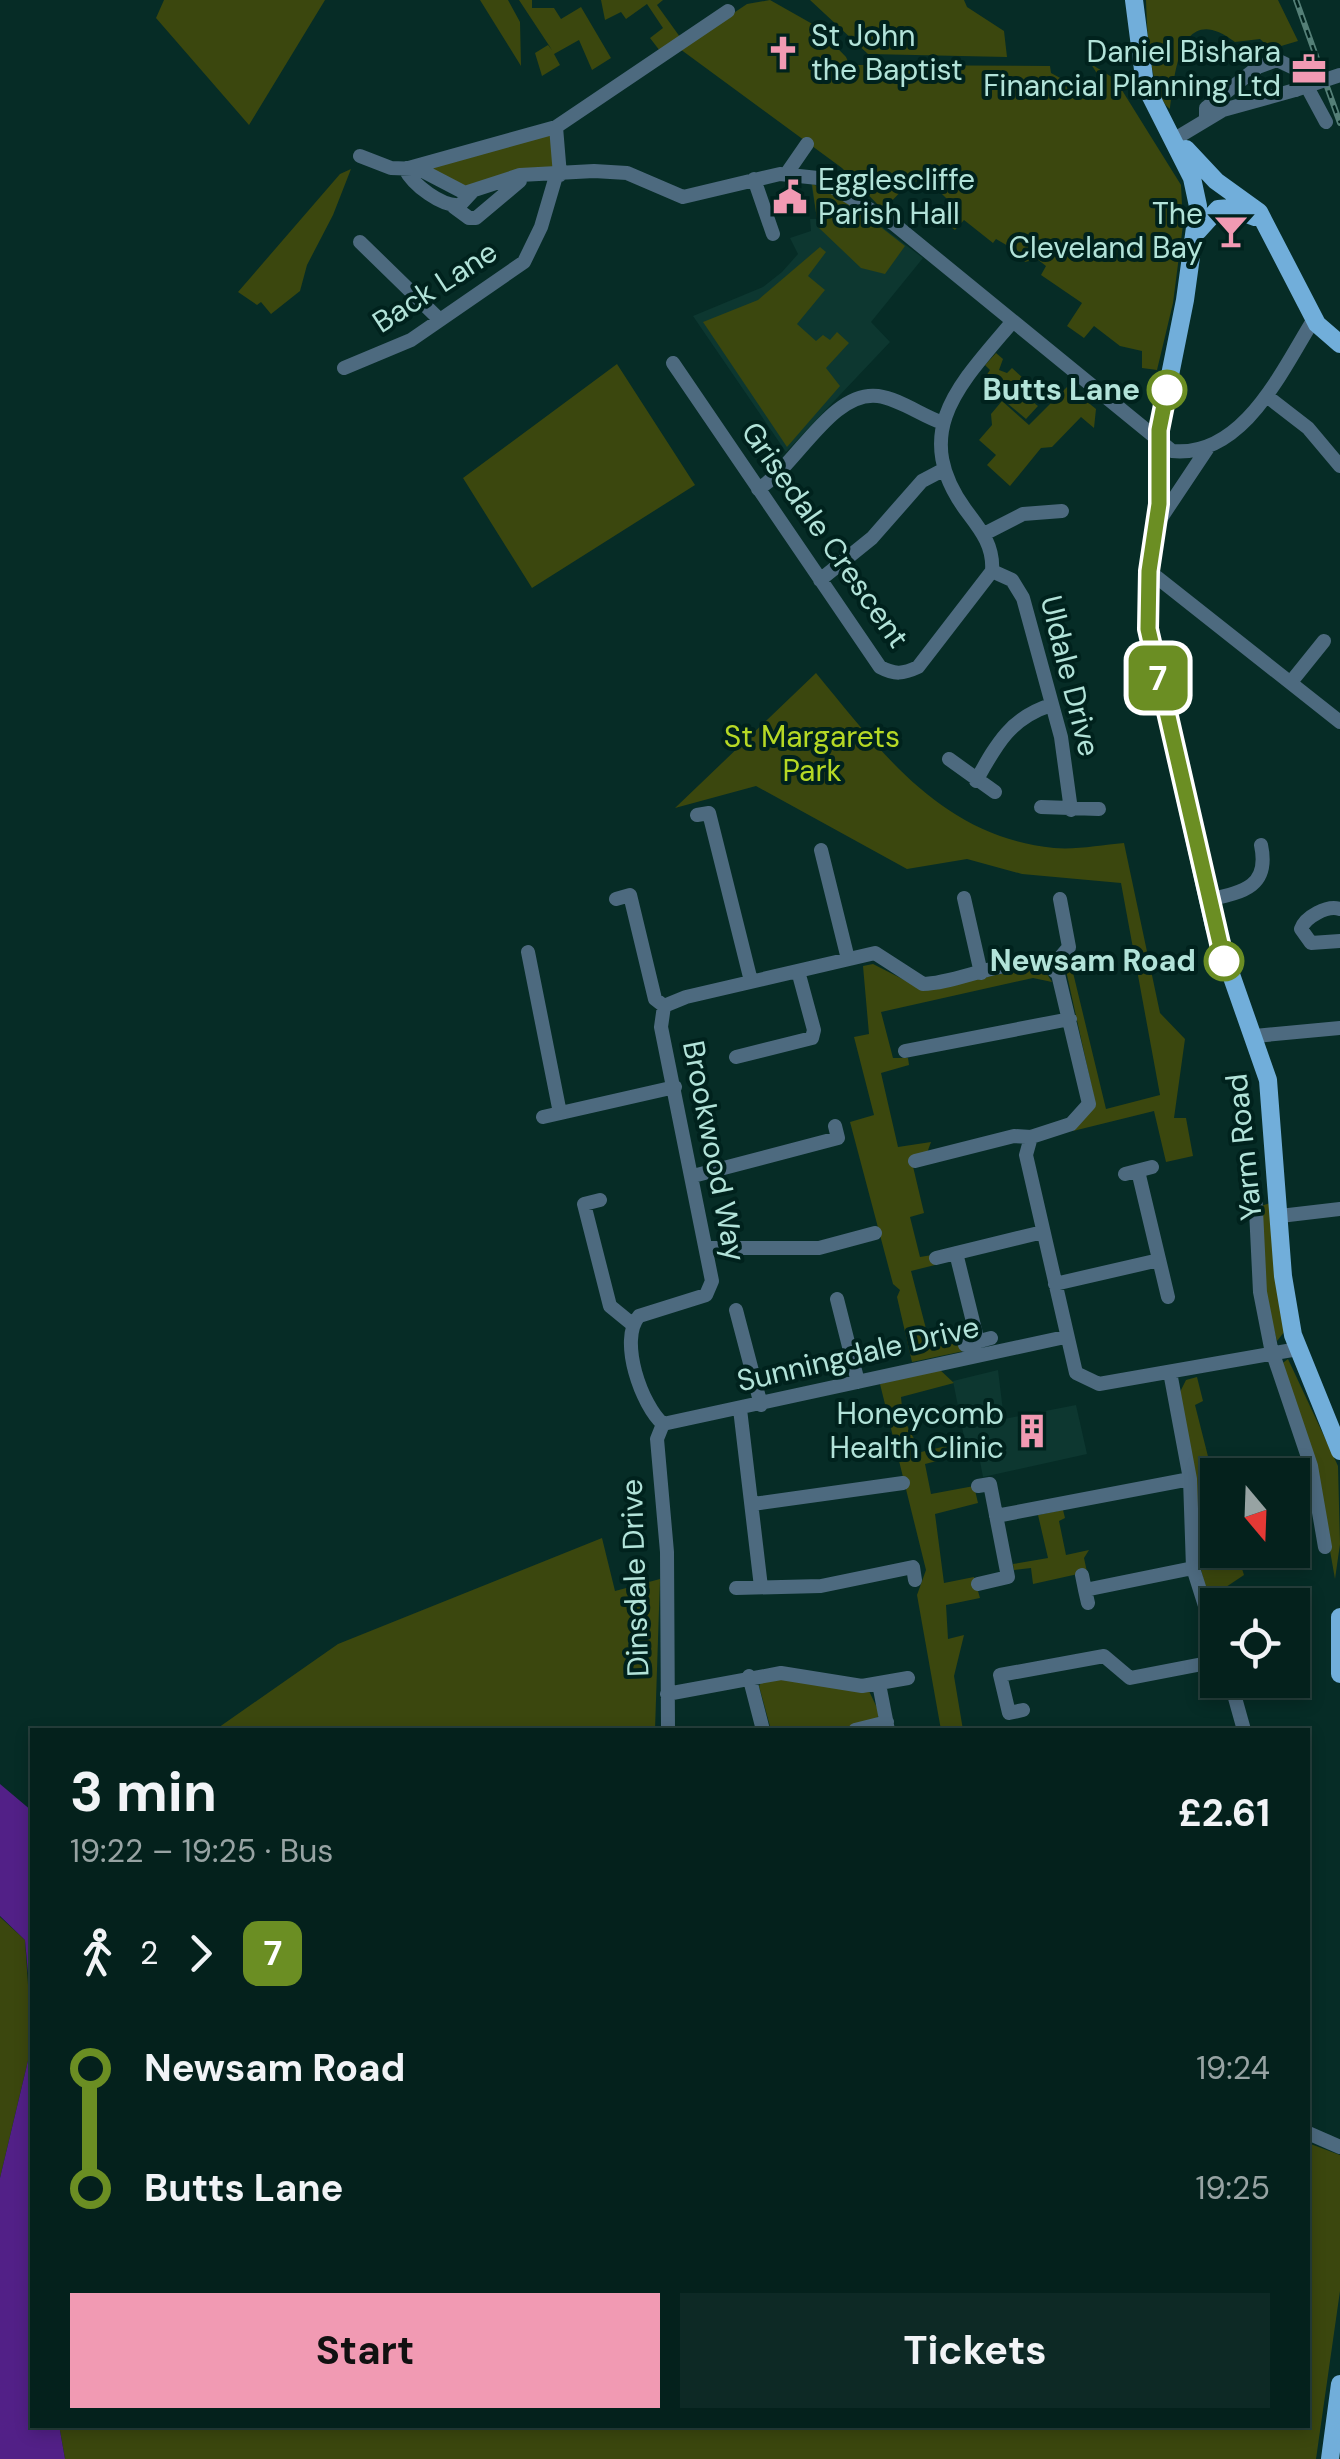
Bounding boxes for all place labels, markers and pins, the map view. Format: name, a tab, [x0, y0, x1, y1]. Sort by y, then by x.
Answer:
place label: St John the Baptist	[811, 16, 963, 89]
place label: Daniel Bishara Financial Planning Ltd	[983, 32, 1281, 105]
church icon: St John the Baptist	[764, 34, 802, 72]
office icon: Daniel Bishara Financial Planning Ltd	[1290, 50, 1328, 88]
place label: Egglescliffe Parish Hall	[818, 160, 975, 233]
public building icon: Egglescliffe Parish Hall	[771, 178, 809, 216]
place label: The Cleveland Bay	[1009, 194, 1203, 267]
bar icon: The Cleveland Bay	[1212, 212, 1250, 250]
place label: Butts Lane	[983, 370, 1140, 409]
marker: Butts Lane	[1148, 371, 1186, 409]
place label: Newsam Road	[990, 941, 1196, 980]
marker: Newsam Road	[1205, 942, 1243, 980]
place label: Honeycomb Health Clinic	[830, 1394, 1004, 1467]
building icon: Honeycomb Health Clinic	[1013, 1412, 1051, 1450]

